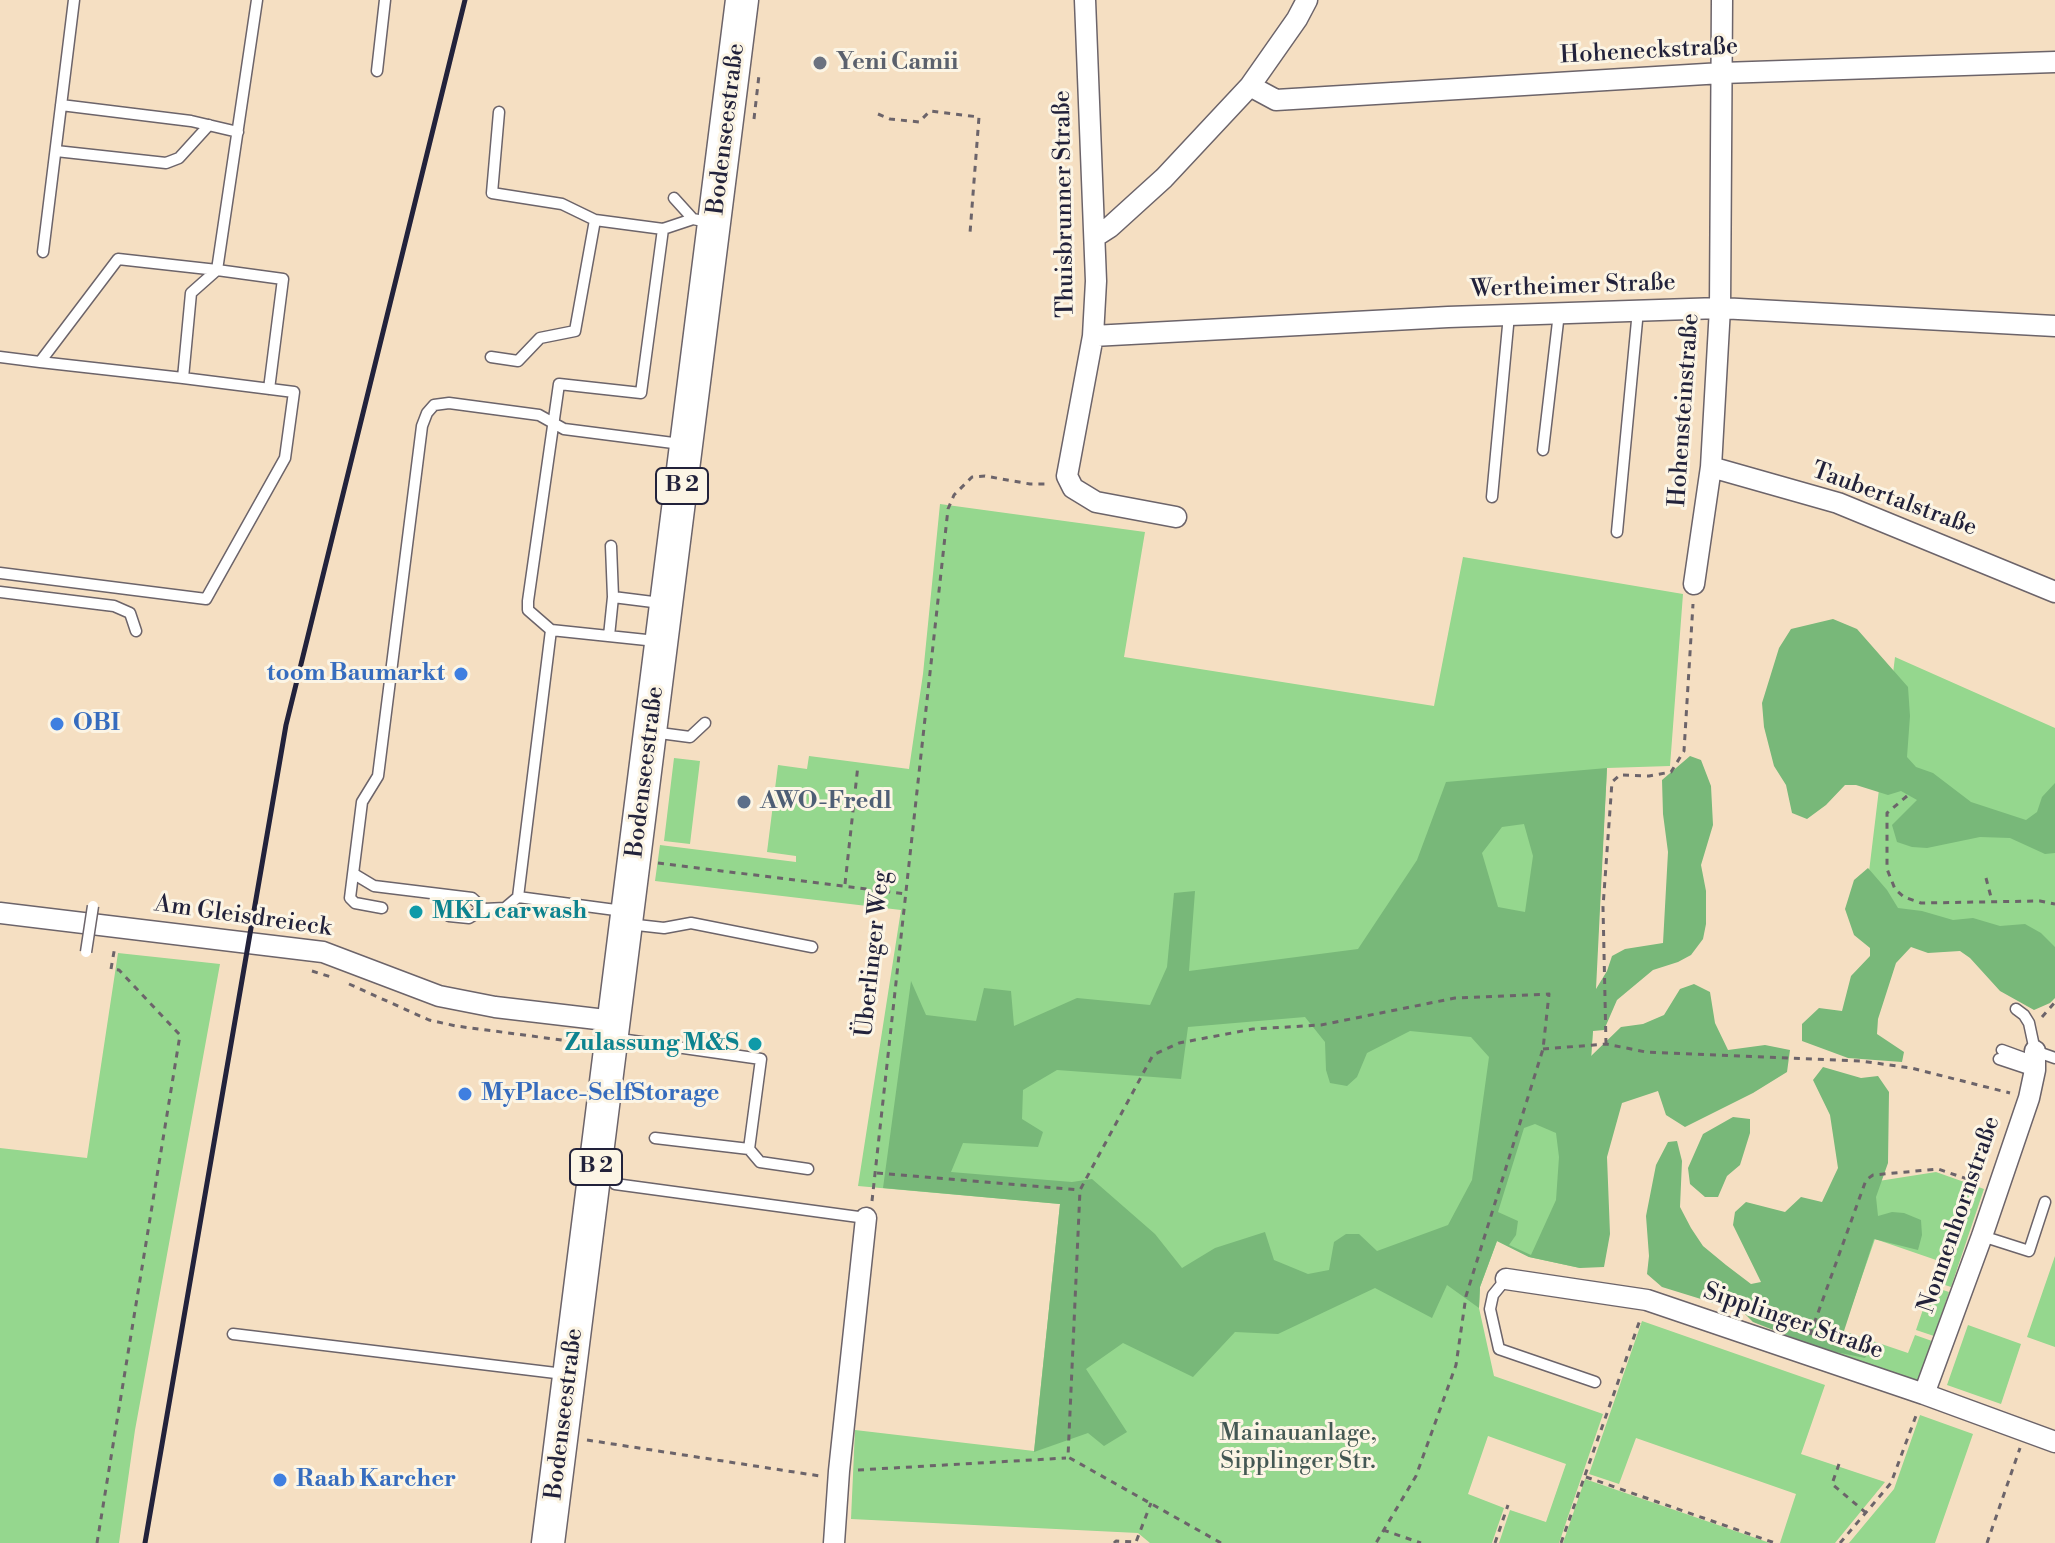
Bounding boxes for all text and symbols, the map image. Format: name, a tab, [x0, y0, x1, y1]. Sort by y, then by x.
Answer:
street label: Hoheneckstraße	[1559, 33, 1739, 71]
street label: Bodenseestraße	[702, 42, 752, 216]
place label: Yeni Camii	[836, 49, 958, 77]
marker: Yeni Camii	[811, 54, 829, 72]
street label: Thuisbrunner Straße	[1049, 90, 1081, 318]
street label: Wertheimer Straße	[1470, 269, 1676, 305]
street label: Hohensteinstraße	[1664, 312, 1706, 508]
street label: Taubertalstraße	[1808, 457, 1980, 543]
road number: B 2	[656, 468, 708, 504]
place label: toom Baumarkt	[267, 660, 445, 688]
marker: toom Baumarkt	[452, 665, 470, 683]
street label: Bodenseestraße	[621, 685, 671, 859]
place label: OBI	[73, 710, 120, 738]
marker: OBI	[48, 715, 66, 733]
place label: AWO-Fredl	[760, 788, 892, 816]
marker: AWO-Fredl	[735, 793, 753, 811]
street label: Überlinger Weg	[851, 869, 897, 1039]
street label: Am Gleisdreieck	[153, 890, 333, 944]
place label: MKL carwash	[432, 898, 587, 926]
marker: MKL carwash	[407, 903, 425, 921]
place label: Zulassung M&S	[565, 1030, 739, 1058]
marker: Zulassung M&S	[746, 1035, 764, 1053]
place label: MyPlace-SelfStorage	[481, 1080, 719, 1108]
marker: MyPlace-SelfStorage	[456, 1085, 474, 1103]
street label: Nonnenhornstraße	[1913, 1113, 2007, 1317]
road number: B 2	[570, 1149, 622, 1185]
street label: Sipplinger Straße	[1699, 1278, 1887, 1366]
street label: Bodenseestraße	[540, 1327, 590, 1501]
park label: Mainauanlage, Sipplinger Str.	[1220, 1420, 1376, 1476]
place label: Raab Karcher	[296, 1466, 456, 1494]
marker: Raab Karcher	[271, 1471, 289, 1489]

